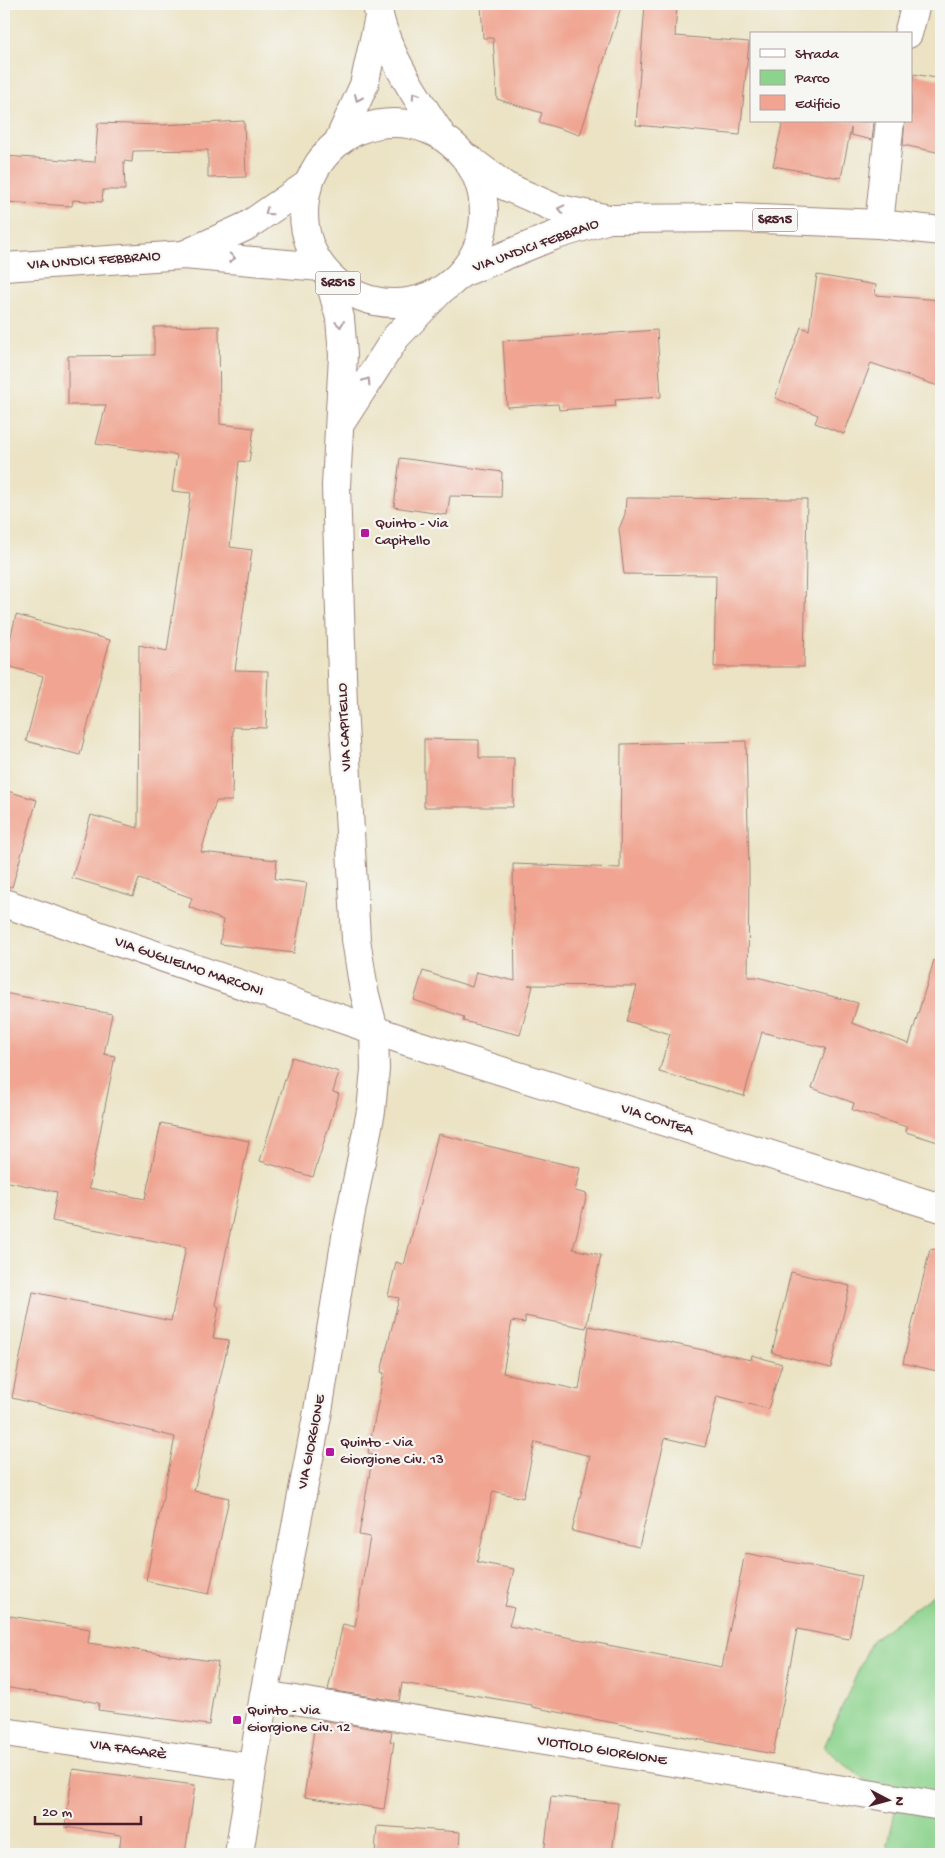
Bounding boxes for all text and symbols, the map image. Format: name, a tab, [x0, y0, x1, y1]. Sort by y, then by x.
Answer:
legend	[750, 32, 912, 122]
text: Strada	[795, 46, 840, 64]
text: Parco	[794, 70, 830, 88]
one-way arrow	[412, 91, 421, 101]
one-way arrow	[354, 93, 365, 102]
text: Edificio	[795, 96, 841, 114]
one-way arrow	[557, 204, 566, 215]
one-way arrow	[264, 206, 274, 215]
road number: SR515	[752, 208, 798, 232]
street label: VIA UNDICI FEBBRAIO	[469, 215, 602, 278]
street label: VIA UNDICI FEBBRAIO	[26, 247, 161, 275]
one-way arrow	[228, 253, 236, 264]
road number: SR515	[316, 272, 360, 294]
one-way arrow	[334, 320, 345, 328]
one-way arrow	[360, 378, 370, 387]
place label: Quinto - Via Capitello	[375, 515, 449, 550]
marker: Quinto - Via Capitello	[359, 527, 371, 539]
street label: VIA CAPITELLO	[334, 682, 356, 773]
street label: VIA GUGLIELMO MARCONI	[111, 933, 266, 1001]
street label: VIA CONTEA	[617, 1100, 697, 1141]
street label: VIA GIORGIONE	[294, 1393, 330, 1492]
place label: Quinto - Via Giorgione Civ. 13	[340, 1434, 444, 1469]
marker: Quinto - Via Giorgione Civ. 13	[324, 1446, 336, 1458]
place label: Quinto - Via Giorgione Civ. 12	[247, 1702, 350, 1737]
marker: Quinto - Via Giorgione Civ. 12	[231, 1714, 243, 1726]
street label: VIOTTOLO GIORGIONE	[535, 1732, 669, 1770]
street label: VIA FAGARÈ	[88, 1736, 168, 1764]
north arrow	[862, 1776, 912, 1826]
scale bar	[35, 1793, 141, 1825]
text: N	[890, 1796, 907, 1807]
text: 20 m	[42, 1804, 72, 1822]

